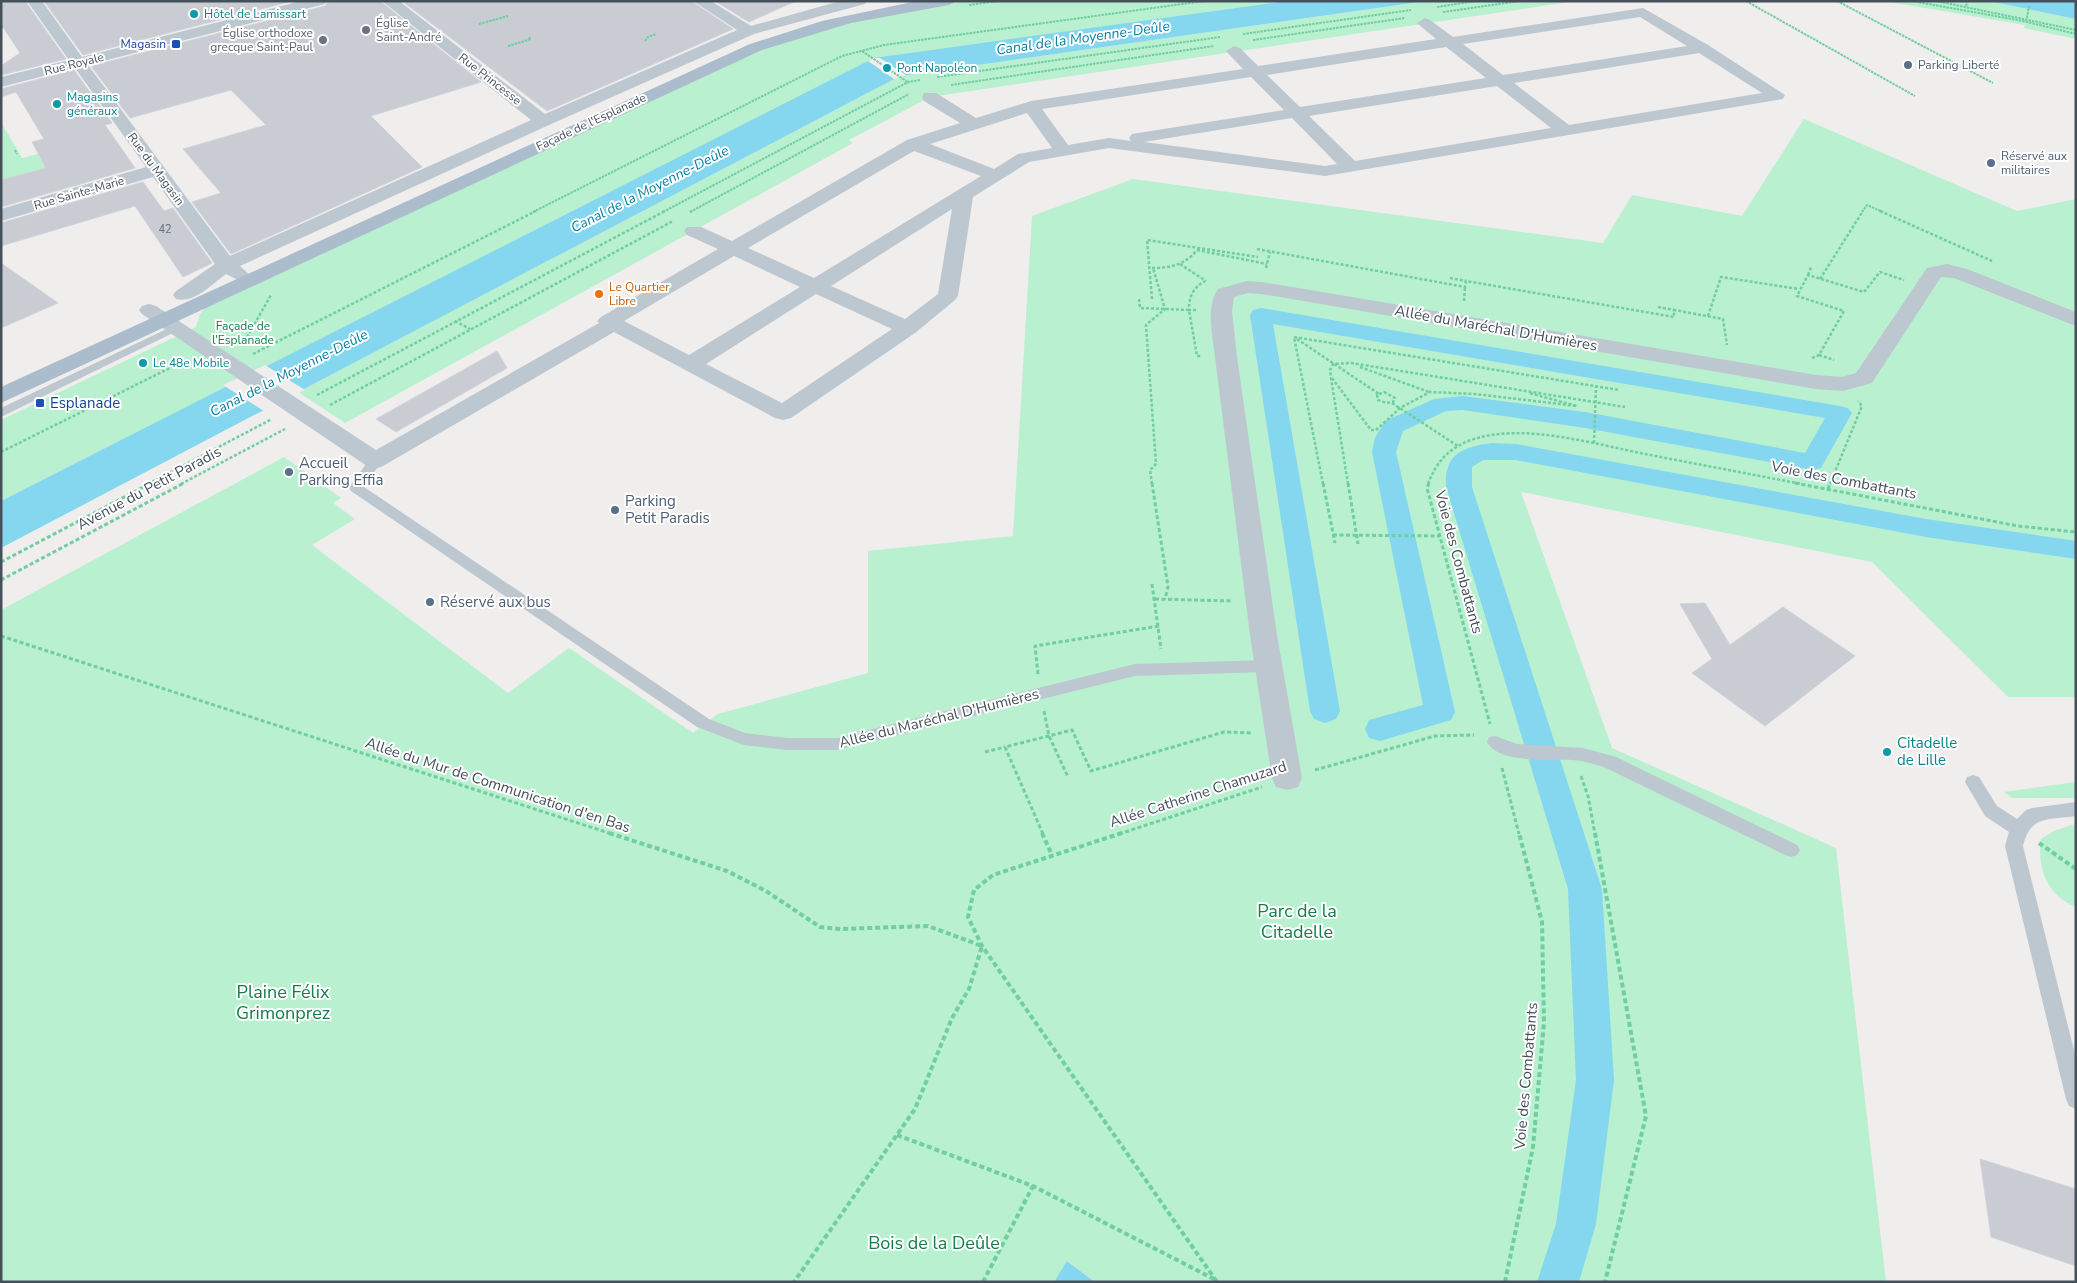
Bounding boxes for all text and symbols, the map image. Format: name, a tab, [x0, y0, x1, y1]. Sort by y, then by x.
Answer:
place label: Hôtel de Lamissart	[204, 6, 307, 22]
marker: Hôtel de Lamissart	[188, 8, 200, 20]
place label: Église Saint-André	[376, 15, 441, 45]
water label: Canal de la Moyenne-Deûle	[995, 16, 1171, 60]
marker: Église Saint-André	[360, 24, 372, 36]
place label: Église orthodoxe grecque Saint-Paul	[210, 25, 313, 55]
marker: Église orthodoxe grecque Saint-Paul	[317, 34, 329, 46]
place label: Magasin	[121, 36, 166, 52]
marker: Magasin	[170, 38, 182, 50]
street label: Rue Royale	[42, 49, 106, 79]
street label: Rue Princesse	[455, 49, 525, 109]
place label: Parking Liberté	[1918, 57, 2000, 73]
marker: Parking Liberté	[1902, 59, 1914, 71]
place label: Pont Napoléon	[897, 60, 977, 76]
marker: Pont Napoléon	[881, 62, 893, 74]
place label: Magasins généraux	[67, 89, 118, 119]
street label: Façade de l'Esplanade	[534, 90, 648, 154]
marker: Magasins généraux	[51, 98, 63, 110]
street label: Rue du Magasin	[124, 129, 188, 209]
water label: Canal de la Moyenne-Deûle	[568, 141, 733, 237]
place label: Réservé aux militaires	[2001, 148, 2068, 178]
marker: Réservé aux militaires	[1985, 157, 1997, 169]
street label: Rue Sainte-Marie	[32, 172, 126, 214]
house number: 42	[158, 222, 172, 237]
place label: Le Quartier Libre	[609, 279, 670, 309]
marker: Le Quartier Libre	[593, 288, 605, 300]
street label: Allée du Maréchal D'Humières	[1393, 300, 1599, 356]
park label: Façade de l'Esplanade	[212, 318, 274, 348]
water label: Canal de la Moyenne-Deûle	[207, 325, 372, 421]
place label: Le 48e Mobile	[153, 355, 229, 371]
marker: Le 48e Mobile	[137, 357, 149, 369]
place label: Esplanade	[50, 393, 120, 413]
marker: Esplanade	[34, 397, 46, 409]
street label: Avenue du Petit Paradis	[73, 441, 225, 535]
place label: Accueil Parking Effia	[299, 453, 383, 490]
street label: Voie des Combattants	[1769, 456, 1918, 504]
marker: Accueil Parking Effia	[283, 466, 295, 478]
street label: Voie des Combattants	[1430, 487, 1488, 636]
place label: Parking Petit Paradis	[625, 491, 710, 528]
marker: Parking Petit Paradis	[609, 504, 621, 516]
place label: Réservé aux bus	[440, 592, 551, 612]
marker: Réservé aux bus	[424, 596, 436, 608]
street label: Allée du Maréchal D'Humières	[837, 683, 1041, 753]
street label: Allée du Mur de Communication d'en Bas	[363, 733, 633, 837]
place label: Citadelle de Lille	[1897, 733, 1957, 770]
marker: Citadelle de Lille	[1881, 746, 1893, 758]
street label: Allée Catherine Chamuzard	[1107, 756, 1289, 832]
park label: Parc de la Citadelle	[1257, 899, 1337, 944]
park label: Plaine Félix Grimonprez	[236, 980, 330, 1025]
street label: Voie des Combattants	[1510, 1002, 1542, 1151]
park label: Bois de la Deûle	[868, 1231, 1000, 1255]

